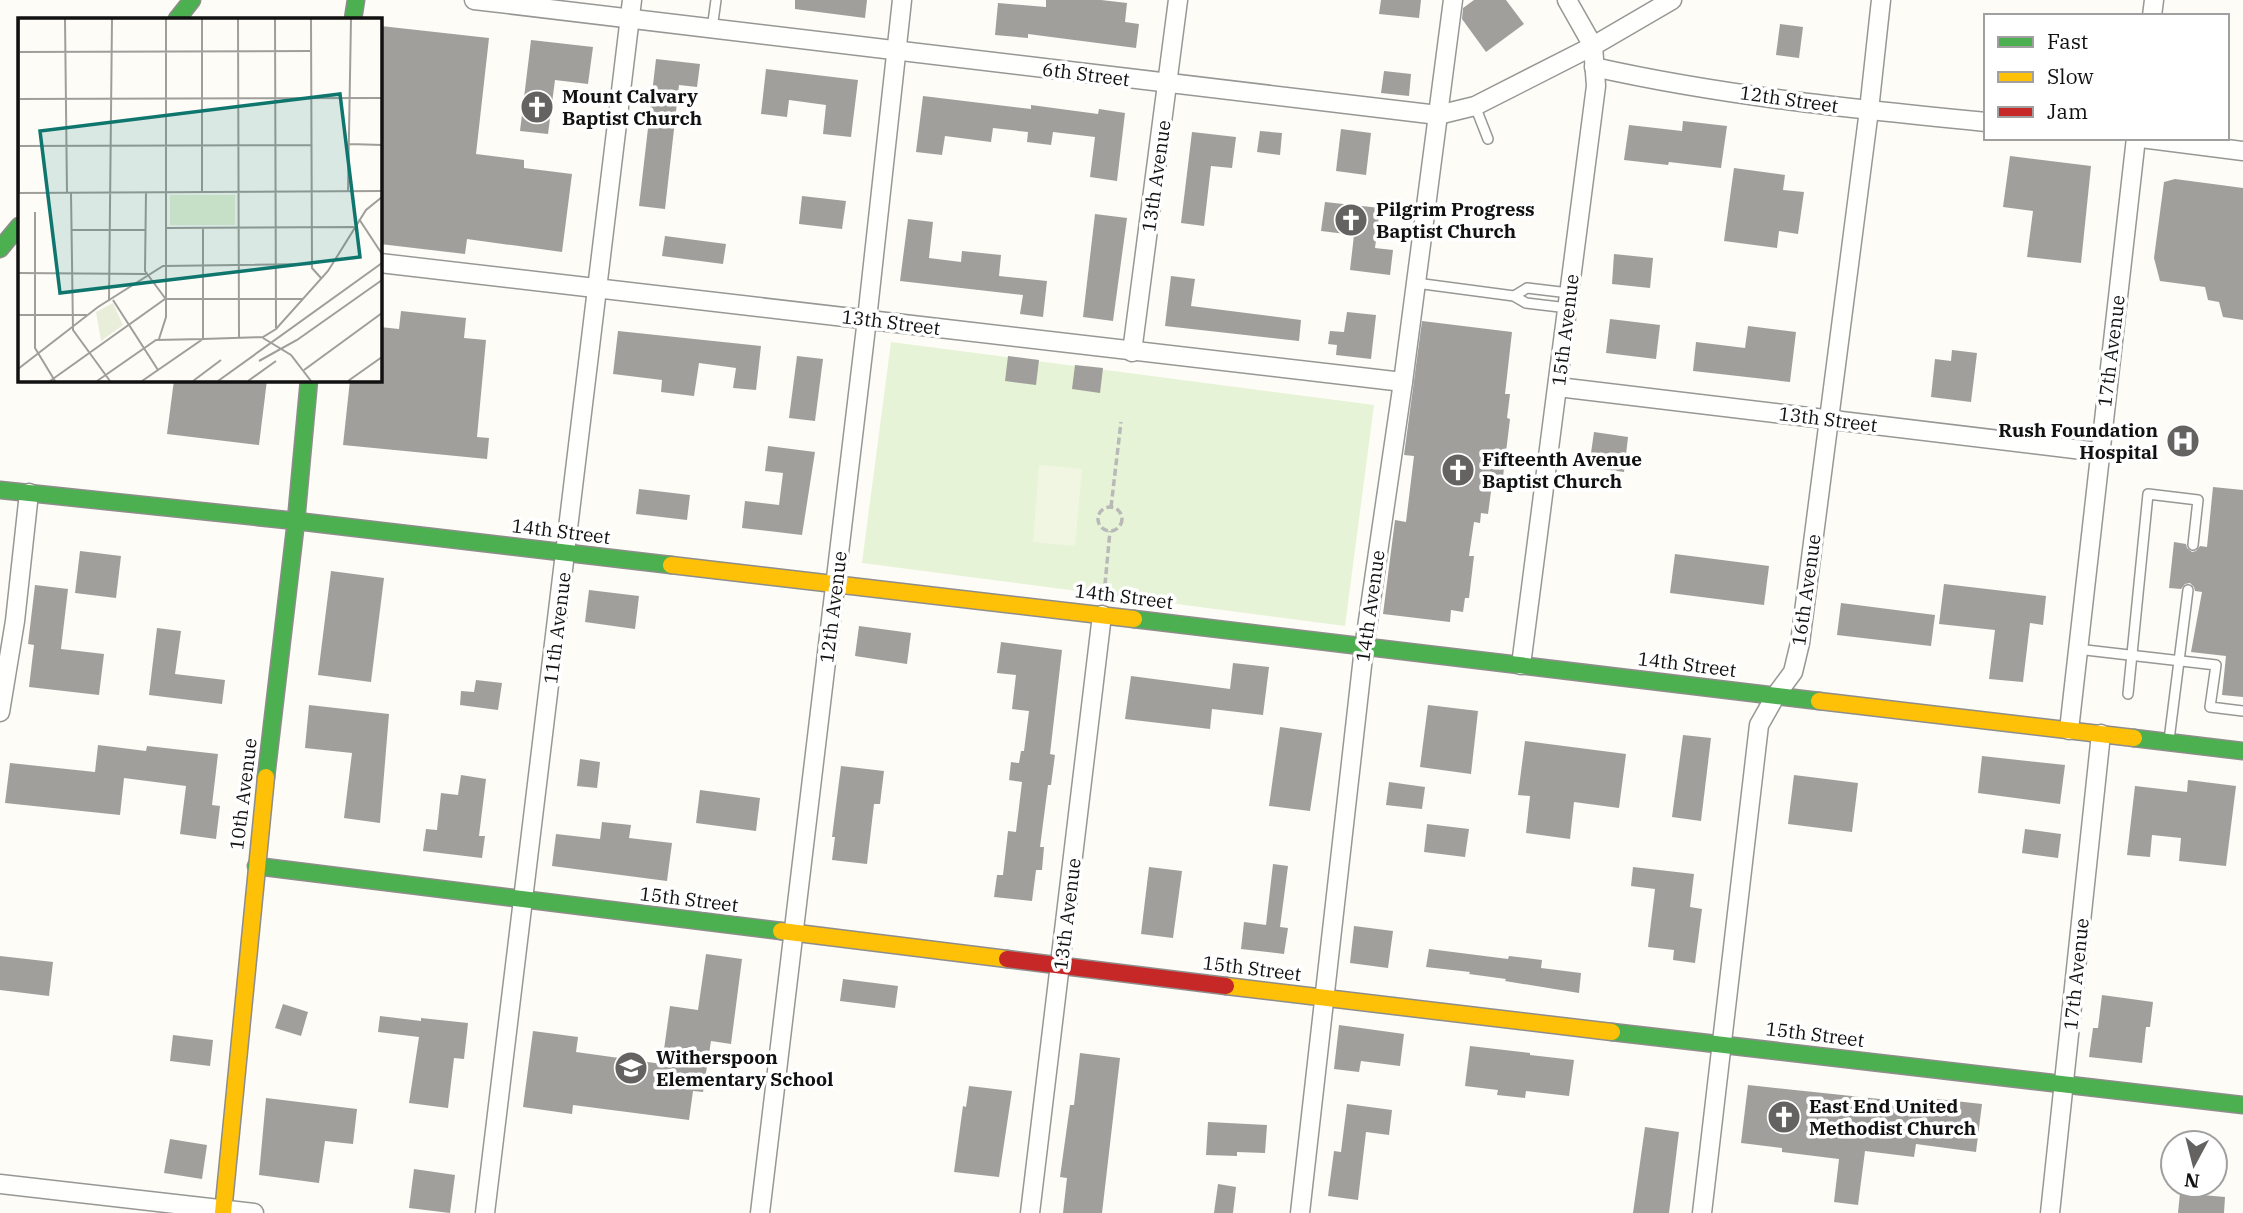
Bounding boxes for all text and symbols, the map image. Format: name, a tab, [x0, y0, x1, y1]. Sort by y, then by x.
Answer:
legend	[1984, 14, 2229, 140]
inset map	[18, 18, 382, 382]
text: Fast	[2047, 27, 2088, 55]
street label: 6th Street	[1041, 57, 1131, 91]
text: Slow	[2047, 62, 2094, 90]
street label: 12th Street	[1738, 80, 1840, 118]
place label: Mount Calvary Baptist Church	[562, 84, 702, 130]
church icon: Mount Calvary Baptist Church	[518, 88, 556, 126]
text: Jam	[2047, 97, 2088, 125]
street label: 13th Avenue	[1136, 119, 1176, 233]
place label: Pilgrim Progress Baptist Church	[1376, 197, 1535, 243]
church icon: Pilgrim Progress Baptist Church	[1332, 201, 1370, 239]
street label: 15th Avenue	[1546, 273, 1584, 387]
street label: 17th Avenue	[2092, 294, 2130, 408]
street label: 13th Street	[840, 304, 942, 340]
street label: 13th Street	[1777, 401, 1879, 437]
place label: Rush Foundation Hospital	[1998, 418, 2158, 464]
hospital icon: Rush Foundation Hospital	[2164, 422, 2202, 460]
place label: Fifteenth Avenue Baptist Church	[1482, 447, 1642, 493]
church icon: Fifteenth Avenue Baptist Church	[1439, 451, 1477, 489]
street label: 14th Street	[510, 513, 612, 549]
street label: 16th Avenue	[1786, 533, 1826, 647]
street label: 14th Avenue	[1350, 549, 1390, 663]
street label: 12th Avenue	[814, 550, 852, 664]
street label: 11th Avenue	[538, 571, 576, 685]
street label: 14th Street	[1073, 578, 1175, 614]
street label: 14th Street	[1636, 646, 1738, 682]
street label: 10th Avenue	[224, 737, 262, 851]
street label: 13th Avenue	[1048, 857, 1086, 971]
street label: 15th Street	[638, 881, 740, 917]
street label: 17th Avenue	[2058, 917, 2094, 1031]
street label: 15th Street	[1201, 950, 1303, 986]
street label: 15th Street	[1764, 1016, 1866, 1052]
place label: Witherspoon Elementary School	[656, 1045, 833, 1091]
school or university icon: Witherspoon Elementary School	[612, 1049, 650, 1087]
place label: East End United Methodist Church	[1809, 1094, 1976, 1140]
church icon: East End United Methodist Church	[1765, 1098, 1803, 1136]
north arrow	[2159, 1129, 2229, 1199]
text: N	[2183, 1168, 2201, 1194]

